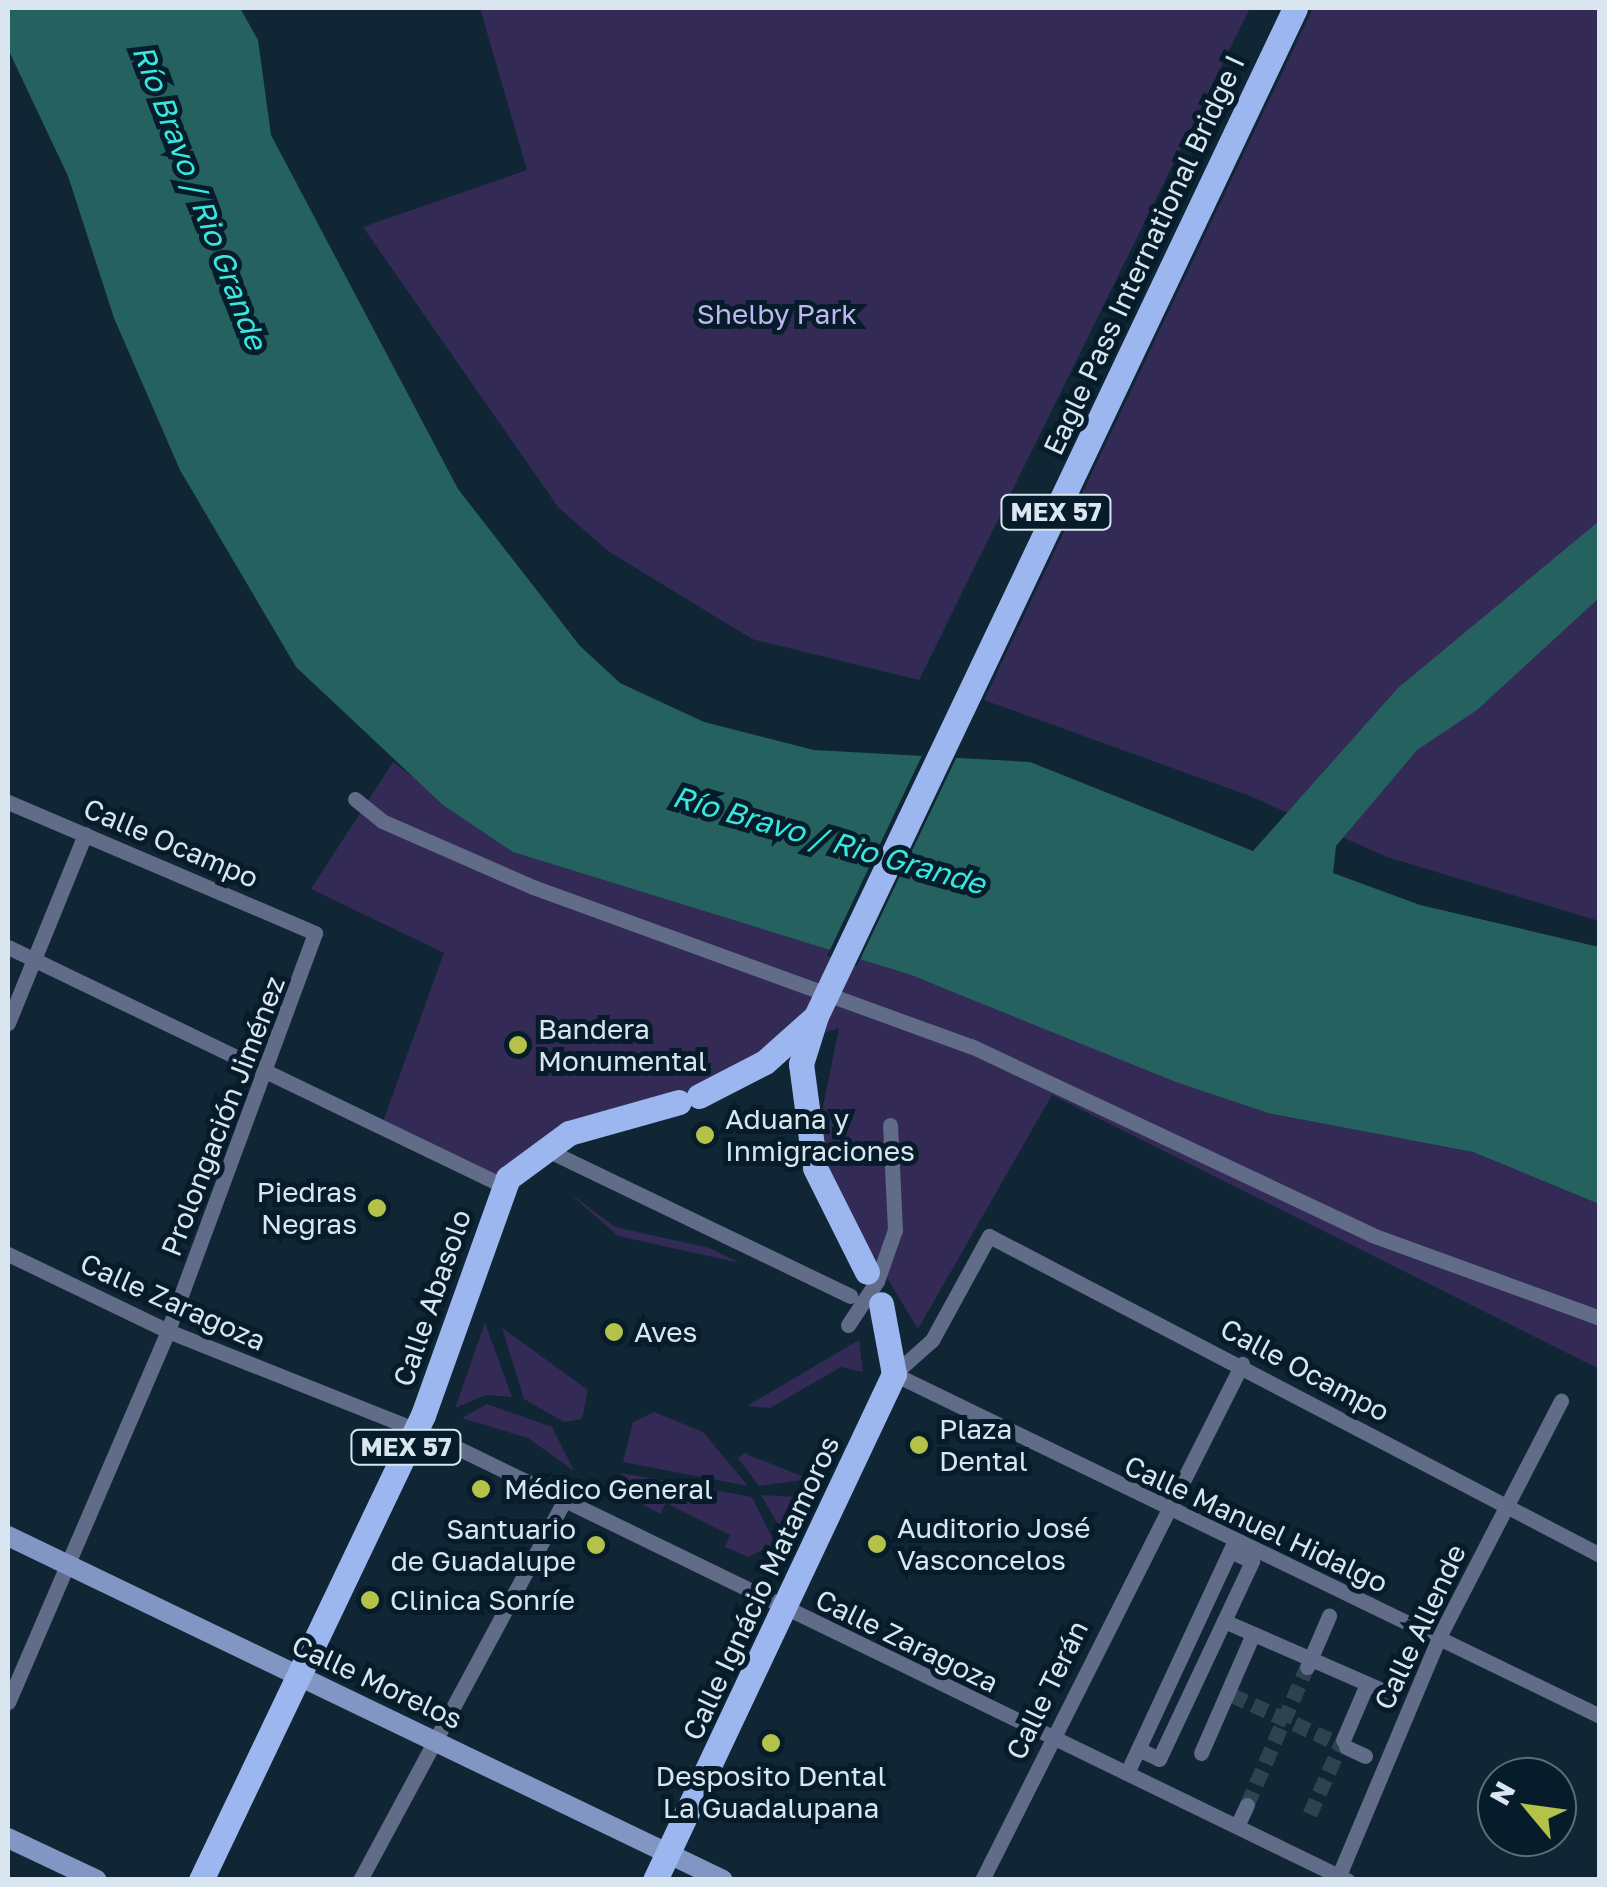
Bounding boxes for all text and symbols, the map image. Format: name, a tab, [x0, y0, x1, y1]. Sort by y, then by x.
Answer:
water label: Río Bravo / Rio Grande	[125, 40, 275, 354]
street label: Eagle Pass International Bridge I	[1036, 50, 1252, 460]
park label: Shelby Park	[697, 297, 857, 331]
road number: MEX 57	[998, 492, 1114, 532]
water label: Río Bravo / Rio Grande	[669, 778, 989, 902]
street label: Calle Ocampo	[79, 791, 263, 895]
street label: Prolongación Jiménez	[154, 971, 292, 1261]
place label: Bandera Monumental	[538, 1012, 707, 1078]
marker: Bandera Monumental	[507, 1034, 529, 1056]
place label: Aduana y Inmigraciones	[725, 1102, 915, 1168]
marker: Aduana y Inmigraciones	[694, 1124, 716, 1146]
place label: Piedras Negras	[256, 1175, 357, 1241]
marker: Piedras Negras	[366, 1197, 388, 1219]
street label: Calle Abasolo	[386, 1205, 478, 1391]
street label: Calle Zaragoza	[75, 1246, 271, 1358]
street label: Calle Ocampo	[1215, 1311, 1395, 1429]
place label: Aves	[634, 1315, 697, 1349]
marker: Aves	[603, 1321, 625, 1343]
place label: Plaza Dental	[939, 1412, 1028, 1478]
road number: MEX 57	[348, 1427, 464, 1467]
street label: Calle Ignácio Matamoros	[676, 1431, 846, 1745]
marker: Plaza Dental	[908, 1434, 930, 1456]
street label: Calle Manuel Hidalgo	[1119, 1448, 1393, 1600]
place label: Médico General	[504, 1472, 713, 1506]
marker: Médico General	[468, 1476, 494, 1502]
place label: Auditorio José Vasconcelos	[897, 1511, 1091, 1577]
place label: Santuario de Guadalupe	[391, 1512, 576, 1578]
marker: Auditorio José Vasconcelos	[866, 1533, 888, 1555]
marker: Santuario de Guadalupe	[585, 1534, 607, 1556]
street label: Calle Allende	[1367, 1539, 1473, 1715]
street label: Calle Zaragoza	[810, 1582, 1004, 1700]
place label: Clinica Sonríe	[390, 1583, 575, 1617]
marker: Clinica Sonríe	[359, 1589, 381, 1611]
street label: Calle Terán	[999, 1615, 1095, 1765]
street label: Calle Morelos	[287, 1628, 467, 1736]
marker: Desposito Dental La Guadalupana	[760, 1732, 782, 1754]
north arrow	[1477, 1757, 1577, 1857]
place label: Desposito Dental La Guadalupana	[656, 1759, 886, 1825]
text: N	[1482, 1776, 1522, 1810]

